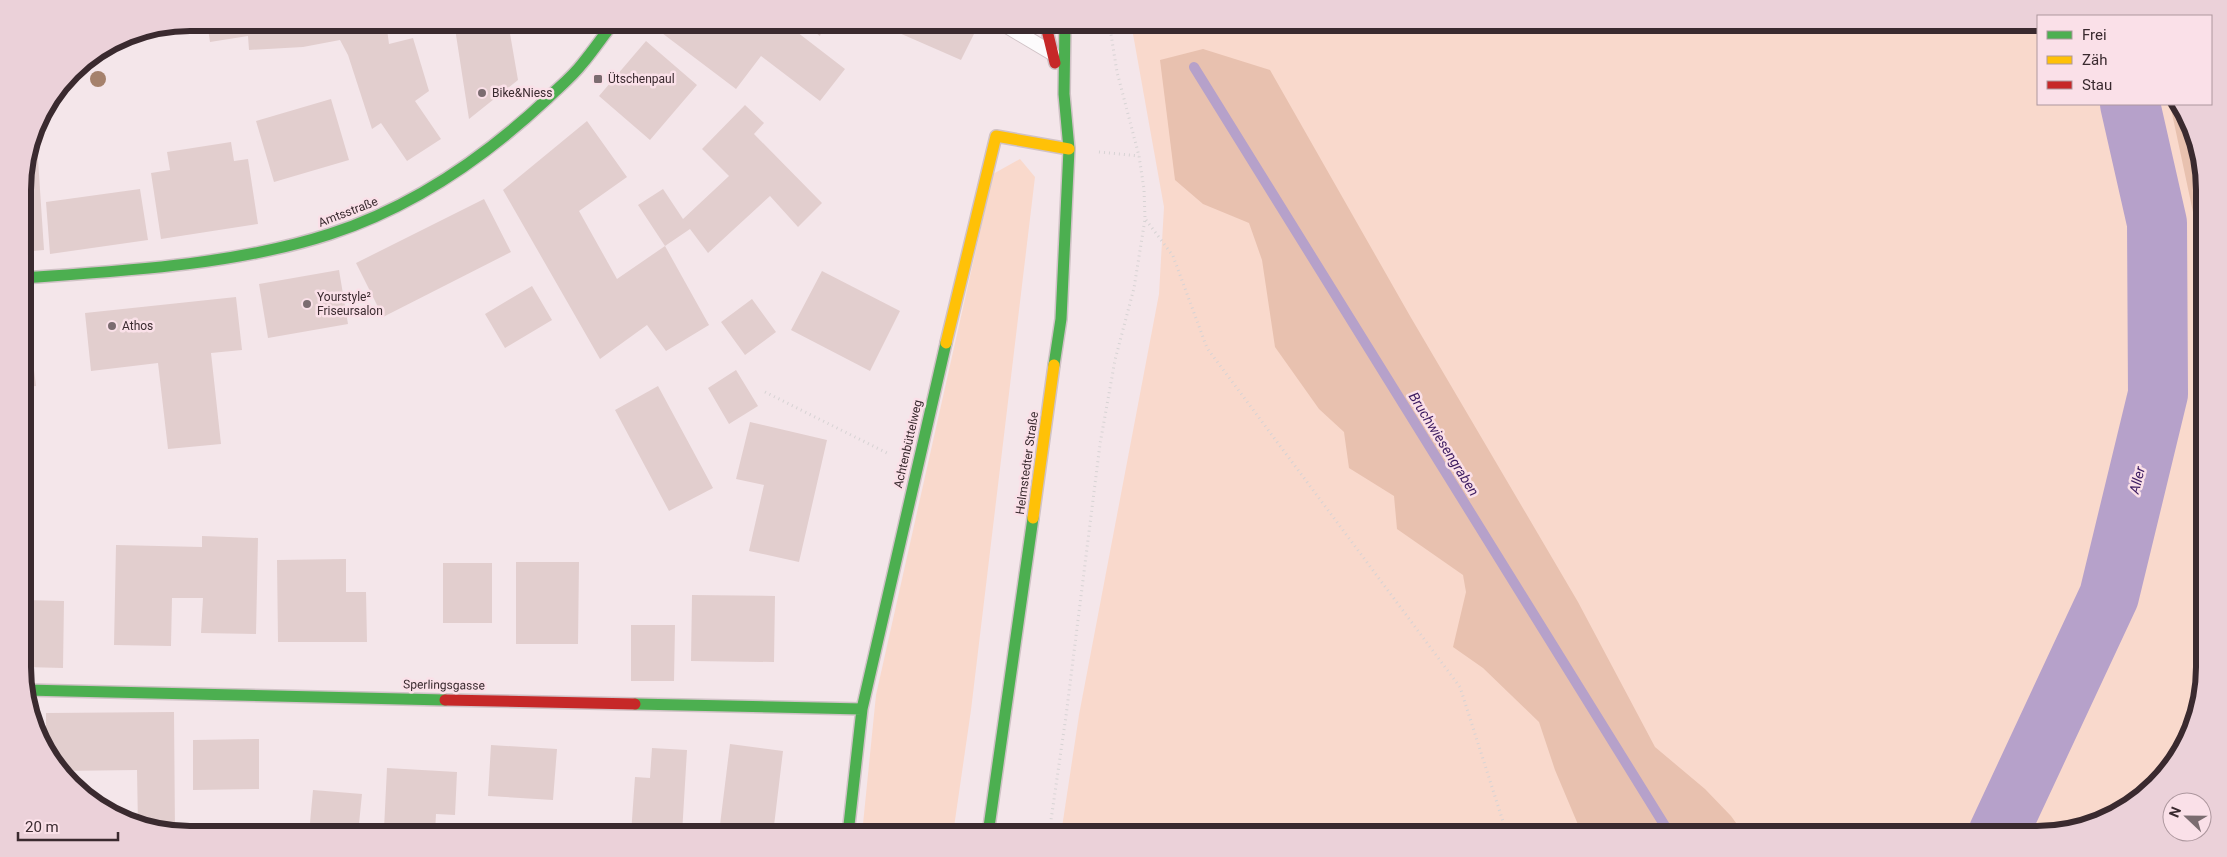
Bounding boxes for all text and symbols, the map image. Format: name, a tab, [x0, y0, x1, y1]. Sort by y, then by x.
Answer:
legend	[2037, 15, 2212, 105]
text: Frei	[2082, 26, 2107, 44]
text: Zäh	[2082, 51, 2107, 69]
place label: Ütschenpaul	[608, 71, 675, 86]
marker: Ütschenpaul	[592, 73, 604, 85]
text: Stau	[2082, 76, 2112, 94]
place label: Bike&Niess	[492, 86, 552, 100]
marker: Bike&Niess	[476, 87, 488, 99]
street label: Amtsstraße	[316, 194, 380, 230]
place label: Yourstyle² Friseursalon	[317, 290, 383, 318]
marker: Yourstyle² Friseursalon	[301, 298, 313, 310]
place label: Athos	[122, 319, 153, 333]
marker: Athos	[106, 320, 118, 332]
water label: Bruchwiesengraben	[1406, 389, 1482, 499]
street label: Achtenbüttelweg	[891, 398, 925, 490]
street label: Helmstedter Straße	[1013, 411, 1041, 515]
water label: Aller	[2126, 464, 2148, 496]
street label: Sperlingsgasse	[403, 677, 485, 693]
north arrow	[2162, 792, 2212, 842]
text: N	[2166, 805, 2184, 820]
scale bar	[18, 810, 118, 842]
text: 20 m	[25, 818, 59, 836]

